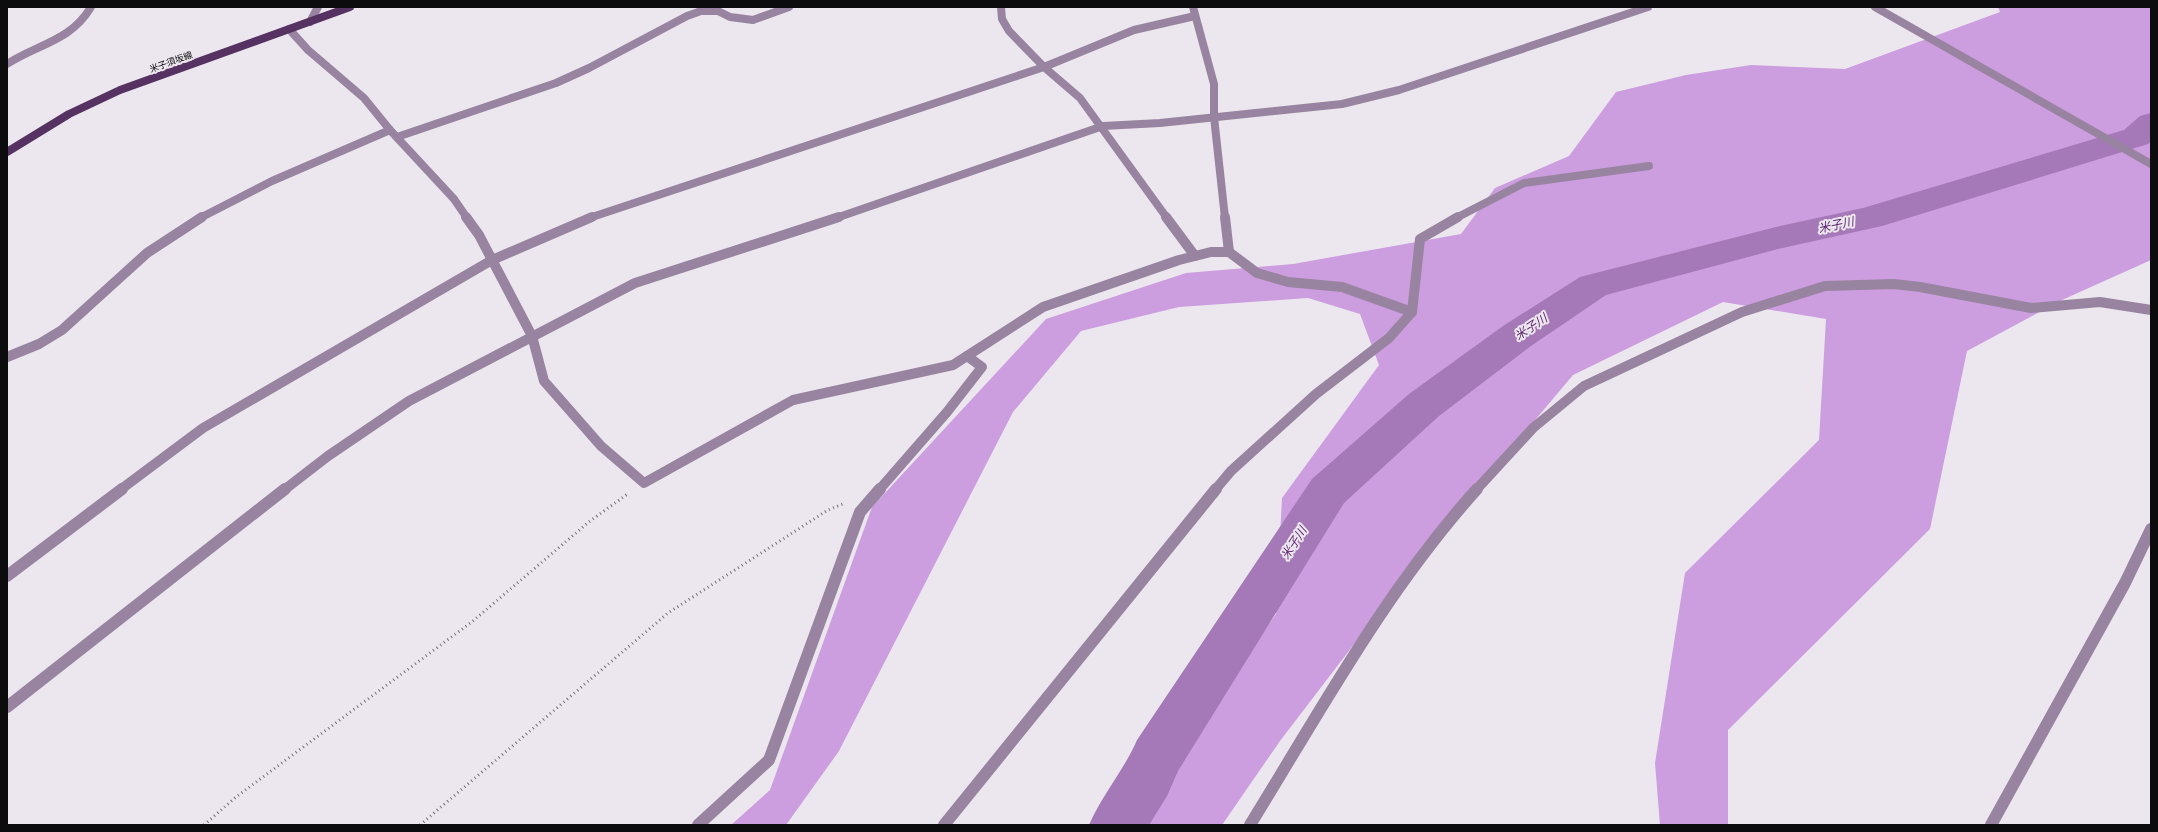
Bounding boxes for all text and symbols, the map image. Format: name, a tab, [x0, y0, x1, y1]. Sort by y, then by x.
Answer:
street label: 米子須坂線	[148, 48, 195, 74]
water label: 米子川	[1817, 213, 1857, 235]
water label: 米子川	[1512, 309, 1551, 342]
water label: 米子川	[1277, 522, 1310, 561]

